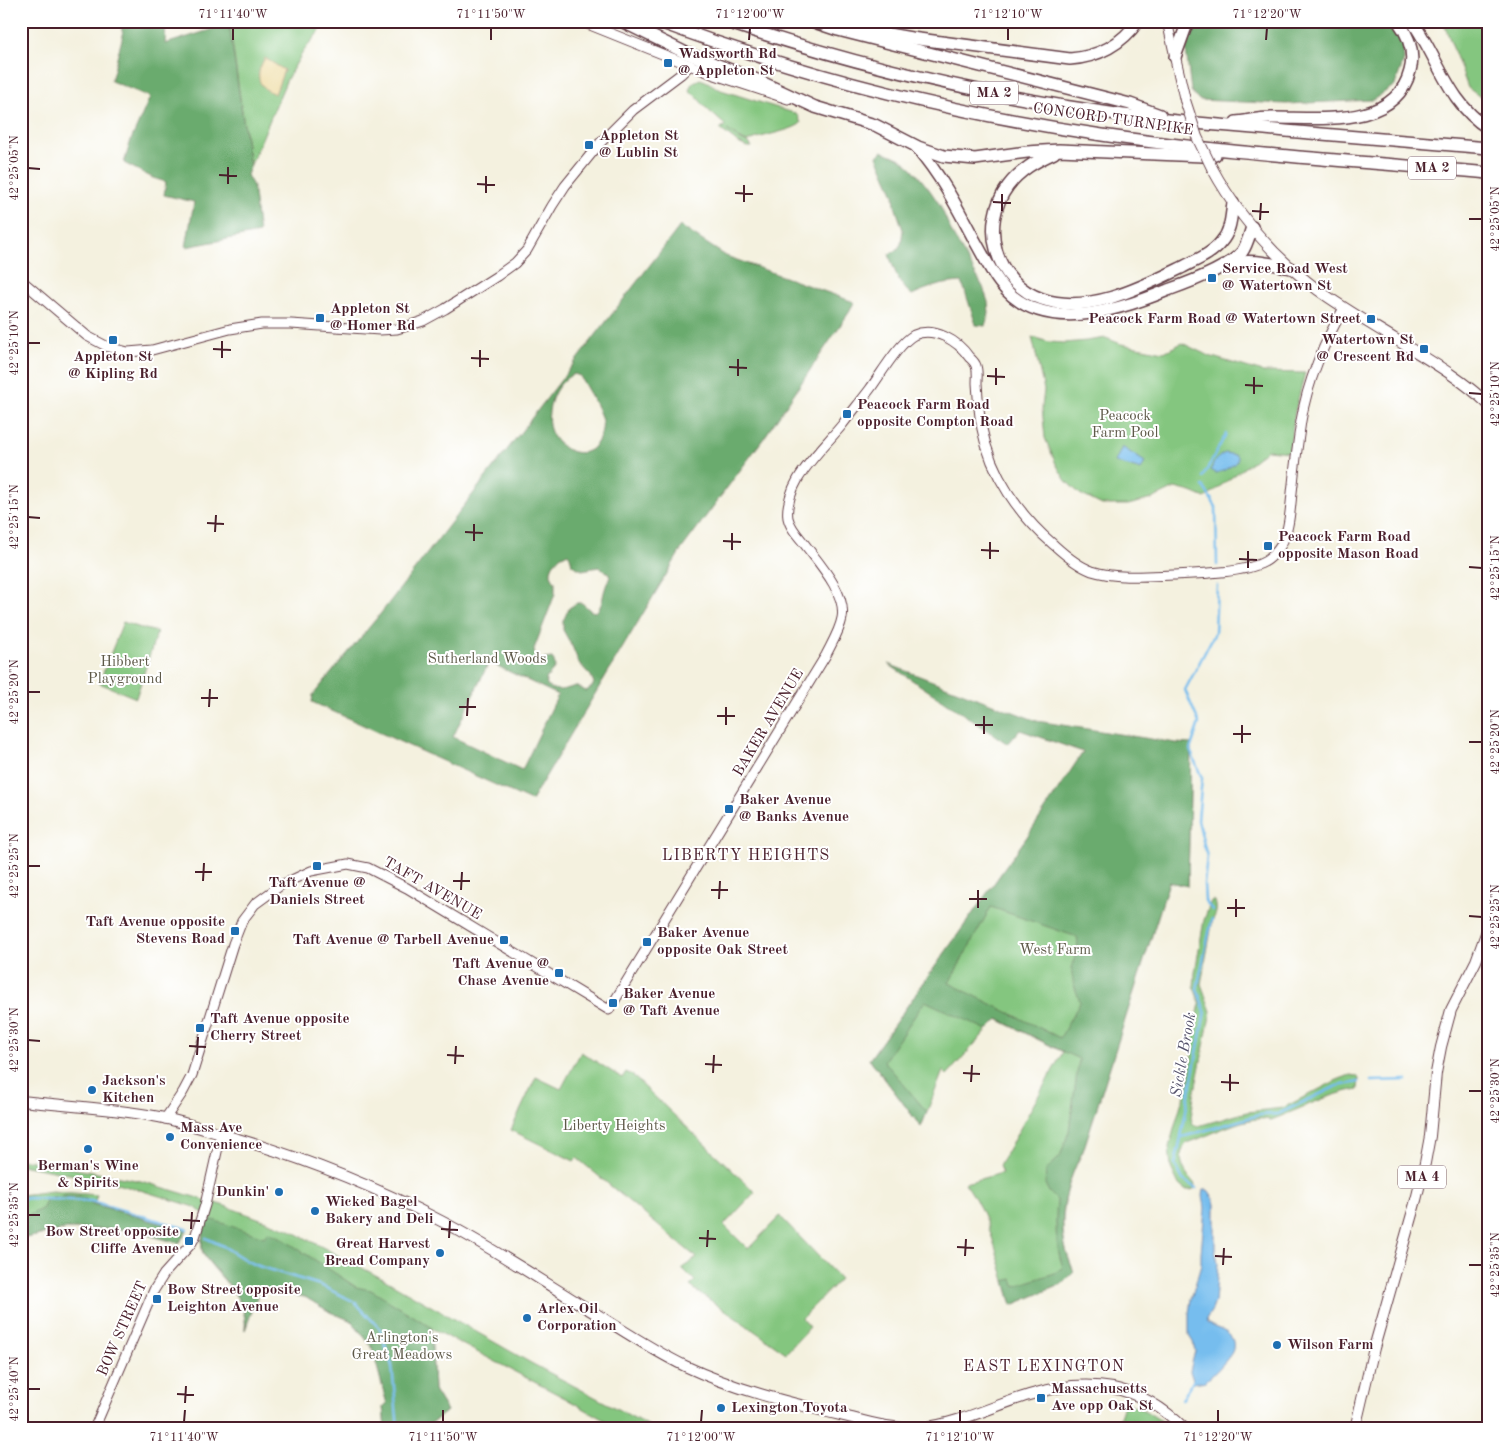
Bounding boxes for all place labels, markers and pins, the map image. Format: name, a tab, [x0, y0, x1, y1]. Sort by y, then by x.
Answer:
place label: Wadsworth Rd @ Appleton St	[678, 47, 777, 79]
marker: Wadsworth Rd @ Appleton St	[662, 57, 674, 69]
place label: Appleton St @ Lublin St	[599, 129, 679, 161]
marker: Appleton St @ Lublin St	[583, 139, 595, 151]
place label: Service Road West @ Watertown St	[1222, 262, 1348, 294]
marker: Service Road West @ Watertown St	[1206, 272, 1218, 284]
place label: Appleton St @ Homer Rd	[330, 302, 415, 334]
marker: Appleton St @ Homer Rd	[314, 312, 326, 324]
place label: Peacock Farm Road @ Watertown Street	[1088, 312, 1362, 327]
marker: Peacock Farm Road @ Watertown Street	[1365, 313, 1377, 325]
place label: Watertown St @ Crescent Rd	[1316, 333, 1415, 365]
marker: Appleton St @ Kipling Rd	[107, 334, 119, 346]
marker: Watertown St @ Crescent Rd	[1418, 343, 1430, 355]
place label: Appleton St @ Kipling Rd	[68, 350, 158, 382]
place label: Peacock Farm Road opposite Compton Road	[857, 398, 1013, 430]
marker: Peacock Farm Road opposite Compton Road	[841, 408, 853, 420]
place label: Peacock Farm Road opposite Mason Road	[1278, 530, 1419, 562]
marker: Peacock Farm Road opposite Mason Road	[1262, 540, 1274, 552]
place label: Baker Avenue @ Banks Avenue	[739, 793, 849, 825]
marker: Baker Avenue @ Banks Avenue	[723, 803, 735, 815]
marker: Taft Avenue @ Daniels Street	[311, 860, 323, 872]
place label: Taft Avenue @ Daniels Street	[269, 876, 365, 908]
place label: Taft Avenue opposite Stevens Road	[86, 915, 225, 947]
marker: Taft Avenue opposite Stevens Road	[229, 925, 241, 937]
place label: Baker Avenue opposite Oak Street	[657, 926, 788, 958]
place label: Taft Avenue @ Tarbell Avenue	[292, 933, 494, 948]
marker: Taft Avenue @ Tarbell Avenue	[498, 934, 510, 946]
marker: Baker Avenue opposite Oak Street	[641, 936, 653, 948]
place label: Taft Avenue @ Chase Avenue	[452, 957, 549, 989]
marker: Taft Avenue @ Chase Avenue	[553, 967, 565, 979]
place label: Baker Avenue @ Taft Avenue	[623, 987, 720, 1019]
marker: Baker Avenue @ Taft Avenue	[607, 997, 619, 1009]
place label: Taft Avenue opposite Cherry Street	[210, 1012, 349, 1044]
marker: Taft Avenue opposite Cherry Street	[194, 1022, 206, 1034]
place label: Jackson's Kitchen	[102, 1074, 166, 1106]
marker: Jackson's Kitchen	[86, 1084, 98, 1096]
place label: Mass Ave Convenience	[180, 1121, 262, 1153]
marker: Mass Ave Convenience	[164, 1131, 176, 1143]
marker: Berman's Wine & Spirits	[82, 1143, 94, 1155]
place label: Berman's Wine & Spirits	[37, 1159, 139, 1191]
place label: Dunkin'	[216, 1185, 269, 1200]
marker: Dunkin'	[273, 1186, 285, 1198]
place label: Wicked Bagel Bakery and Deli	[325, 1195, 433, 1227]
marker: Wicked Bagel Bakery and Deli	[309, 1205, 321, 1217]
place label: Bow Street opposite Cliffe Avenue	[45, 1225, 179, 1257]
marker: Bow Street opposite Cliffe Avenue	[183, 1235, 195, 1247]
place label: Great Harvest Bread Company	[324, 1237, 431, 1269]
marker: Great Harvest Bread Company	[434, 1247, 446, 1259]
place label: Bow Street opposite Leighton Avenue	[167, 1283, 301, 1315]
marker: Bow Street opposite Leighton Avenue	[151, 1293, 163, 1305]
place label: Arlex Oil Corporation	[537, 1302, 617, 1334]
marker: Arlex Oil Corporation	[521, 1312, 533, 1324]
place label: Wilson Farm	[1287, 1338, 1374, 1353]
marker: Wilson Farm	[1271, 1339, 1283, 1351]
place label: Massachusetts Ave opp Oak St	[1051, 1382, 1154, 1414]
marker: Massachusetts Ave opp Oak St	[1035, 1392, 1047, 1404]
place label: Lexington Toyota	[731, 1401, 848, 1416]
marker: Lexington Toyota	[715, 1402, 727, 1414]

